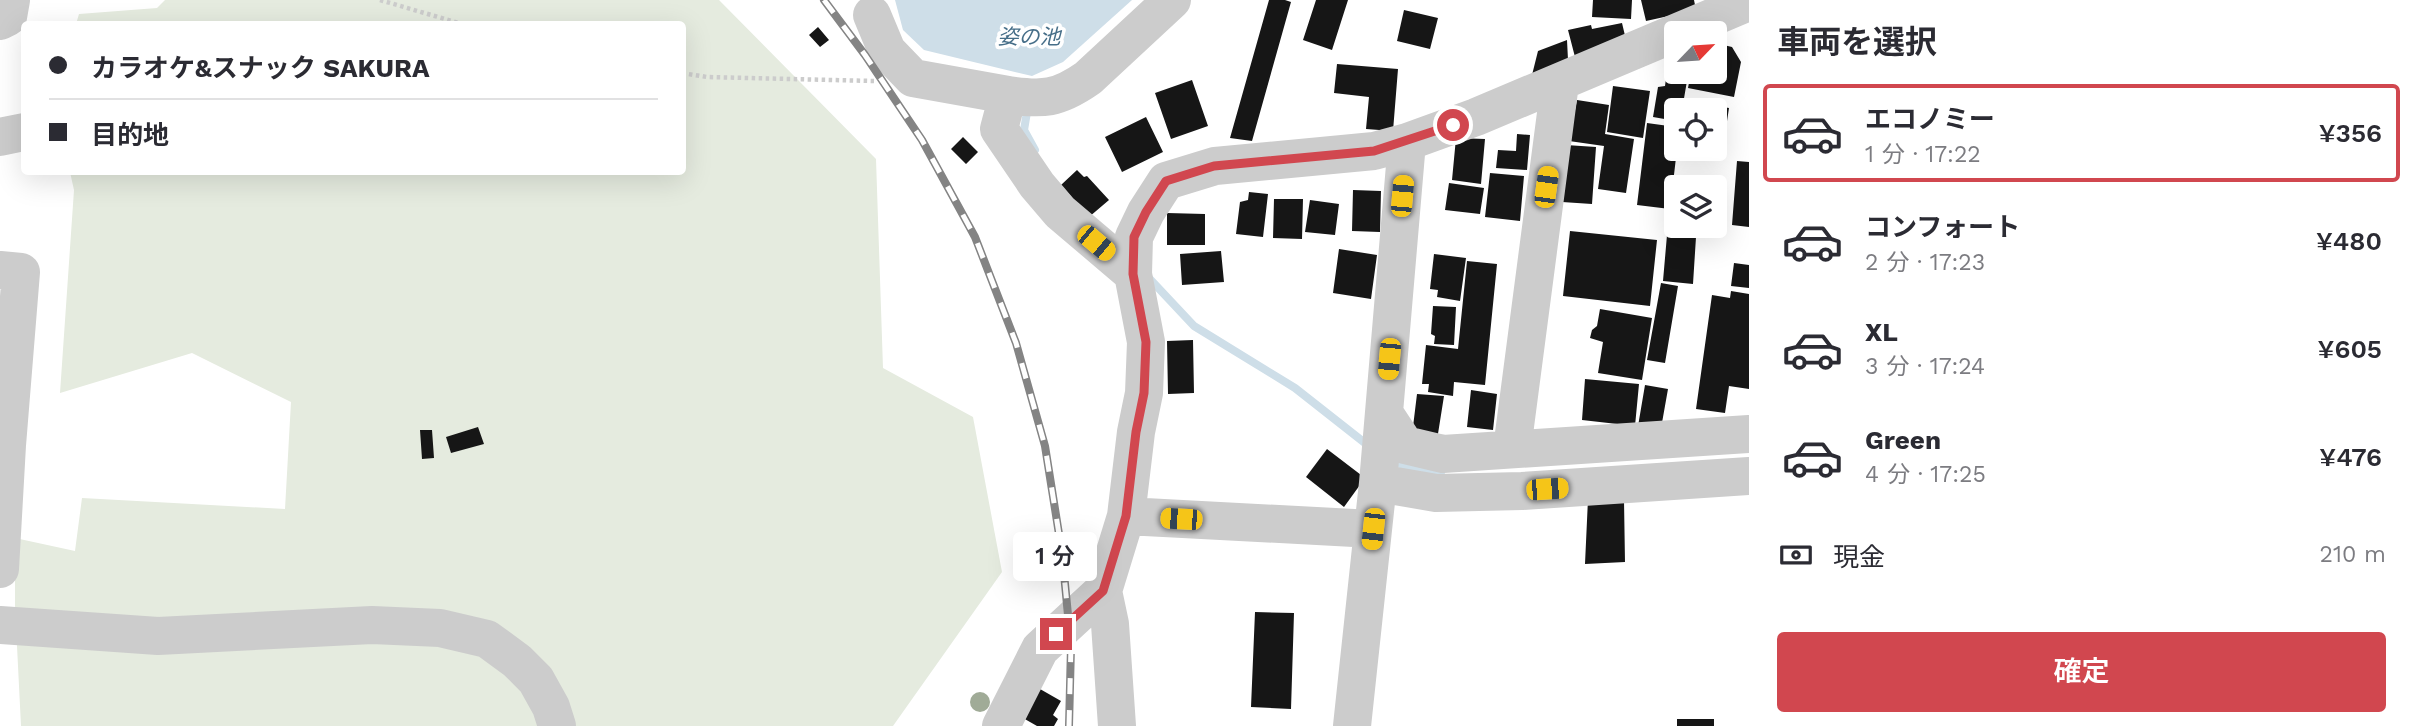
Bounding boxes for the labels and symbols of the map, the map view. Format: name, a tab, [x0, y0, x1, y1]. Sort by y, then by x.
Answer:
north arrow	[1664, 21, 1727, 84]
water label: 姿の池	[998, 24, 1062, 49]
route start	[1437, 109, 1469, 141]
car	[1533, 165, 1560, 209]
car	[1390, 174, 1415, 218]
car	[1074, 221, 1119, 265]
car	[1377, 337, 1402, 381]
car	[1526, 477, 1569, 501]
car	[1160, 507, 1203, 531]
car	[1361, 507, 1386, 551]
callout: 1 分	[1014, 532, 1098, 582]
route end	[1040, 618, 1072, 650]

